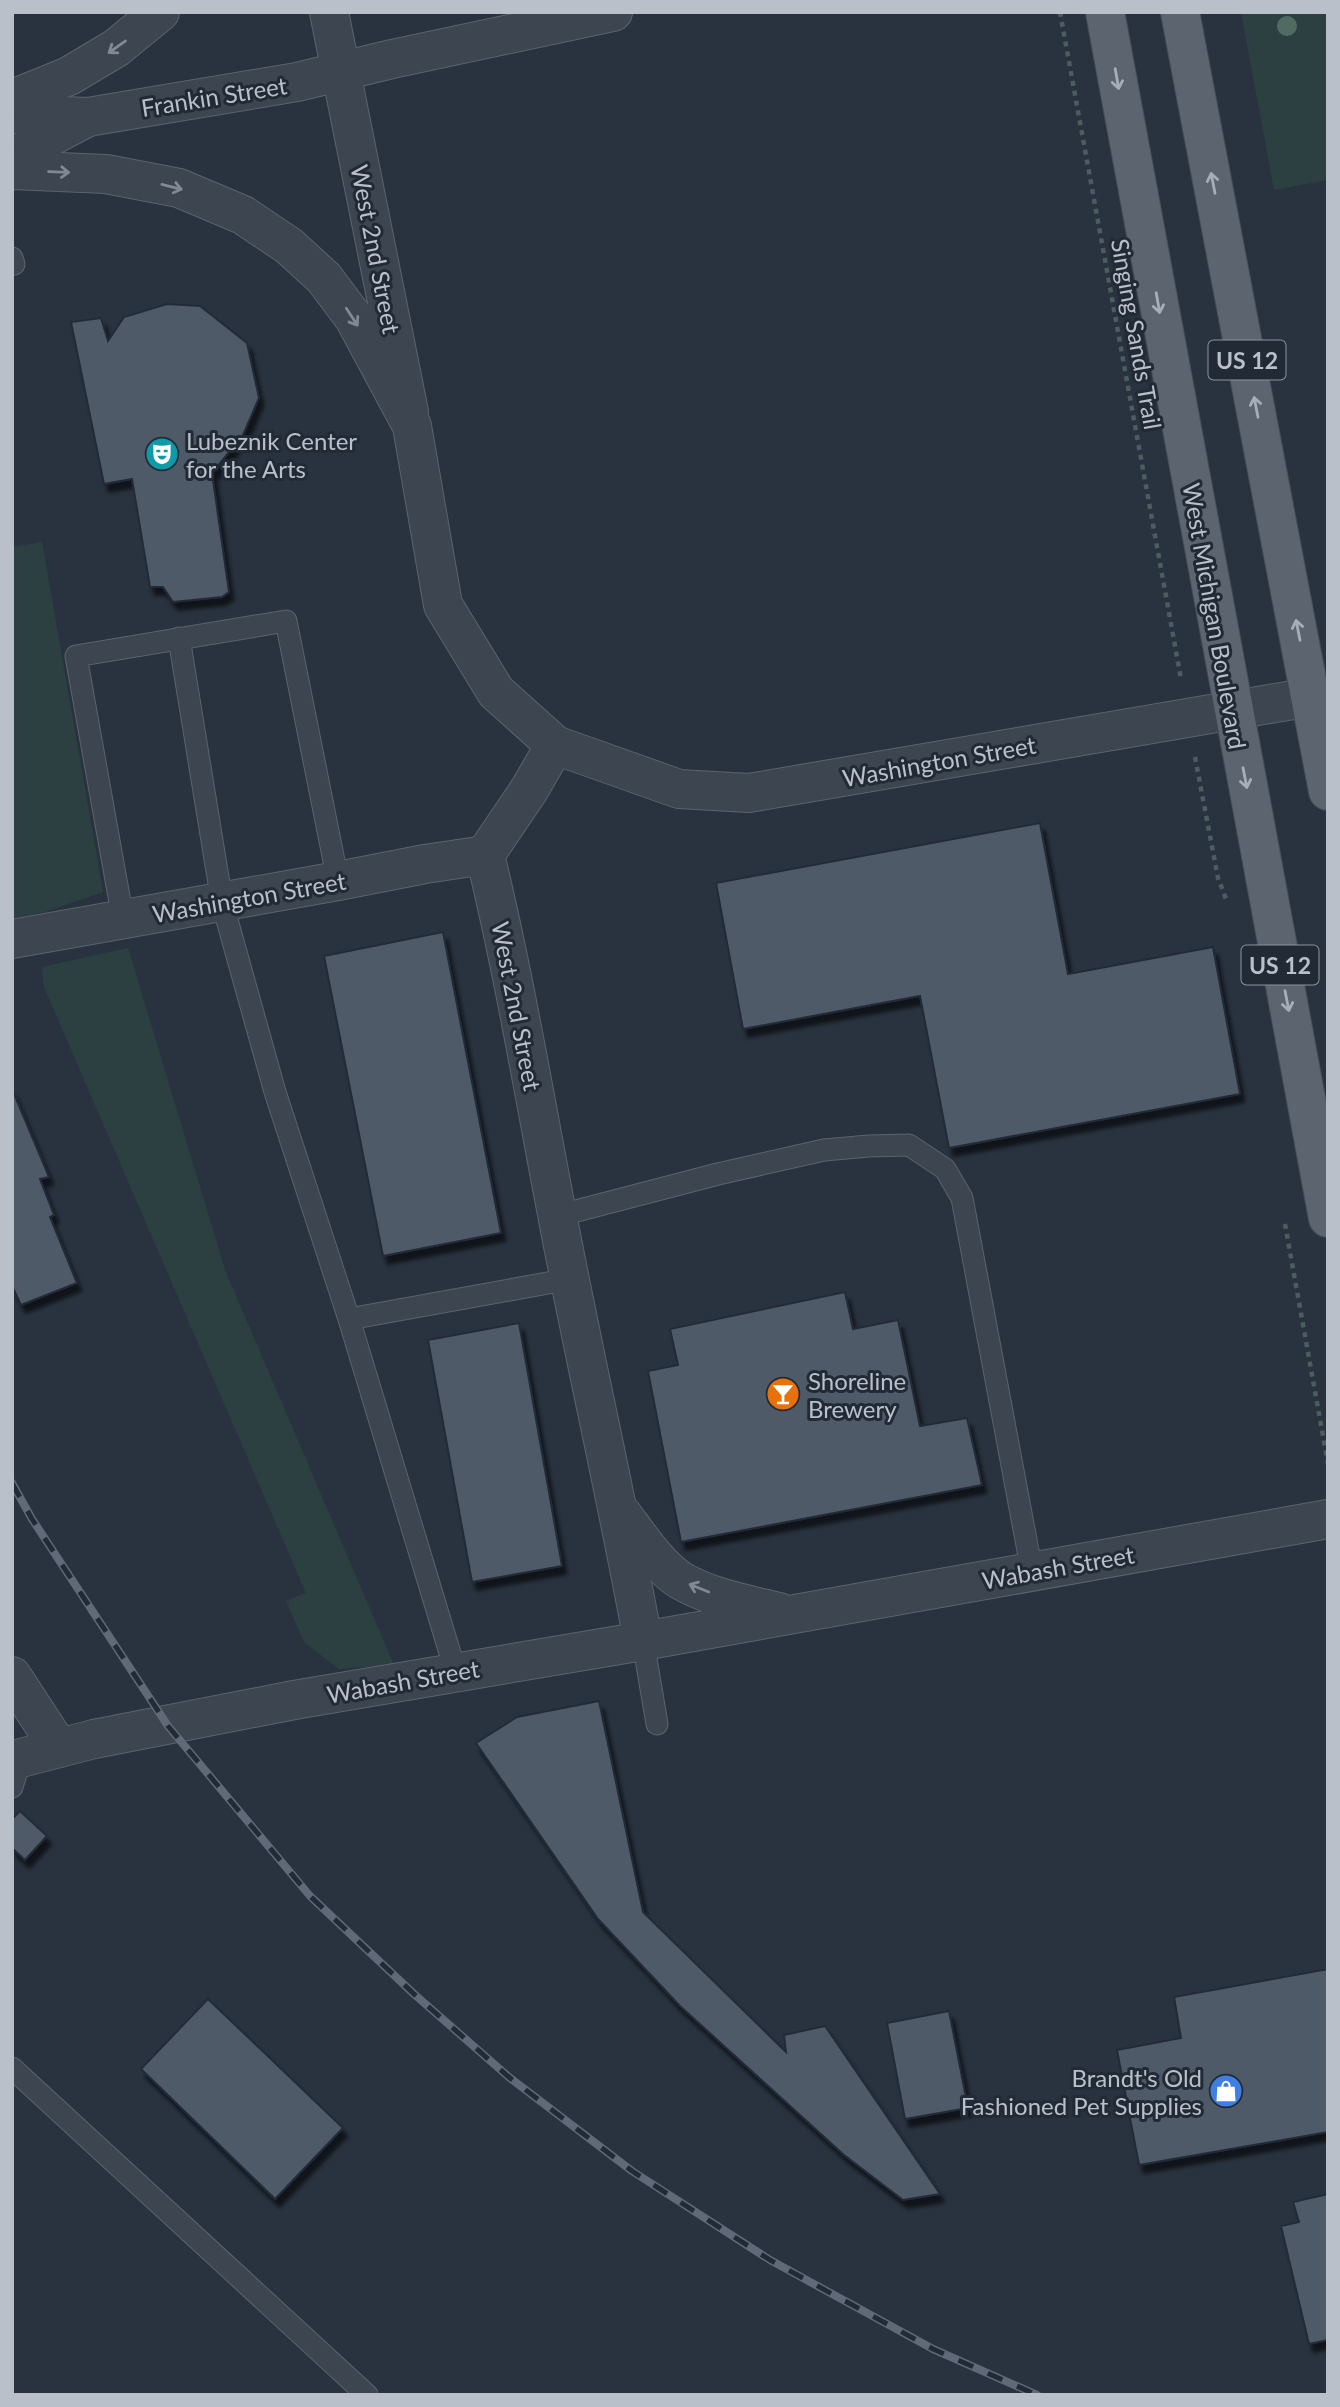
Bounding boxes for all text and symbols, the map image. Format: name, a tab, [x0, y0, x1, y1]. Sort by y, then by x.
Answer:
one-way arrow	[108, 40, 127, 54]
one-way arrow	[1111, 67, 1124, 90]
street label: Frankin Street	[139, 70, 289, 122]
street label: West 2nd Street	[345, 162, 407, 336]
one-way arrow	[47, 165, 70, 178]
one-way arrow	[1206, 172, 1220, 195]
one-way arrow	[161, 181, 183, 194]
street label: Singing Sands Trail	[1106, 236, 1168, 432]
one-way arrow	[1152, 291, 1165, 314]
one-way arrow	[346, 307, 360, 327]
road number: US 12	[1208, 340, 1286, 380]
one-way arrow	[1249, 396, 1262, 419]
place label: Lubeznik Center for the Arts	[186, 426, 357, 483]
theatre icon: Lubeznik Center for the Arts	[143, 435, 181, 473]
street label: West Michigan Boulevard	[1177, 481, 1253, 751]
one-way arrow	[1291, 619, 1305, 642]
street label: Washington Street	[840, 730, 1038, 792]
one-way arrow	[1238, 766, 1252, 789]
street label: Washington Street	[150, 866, 348, 928]
street label: West 2nd Street	[486, 919, 548, 1093]
road number: US 12	[1242, 946, 1318, 984]
one-way arrow	[1280, 989, 1294, 1012]
place label: Shoreline Brewery	[808, 1366, 906, 1423]
bar icon: Shoreline Brewery	[764, 1375, 802, 1413]
street label: Wabash Street	[980, 1539, 1137, 1595]
one-way arrow	[688, 1581, 710, 1594]
street label: Wabash Street	[325, 1653, 482, 1709]
place label: Brandt's Old Fashioned Pet Supplies	[961, 2063, 1202, 2120]
shop icon: Brandt's Old Fashioned Pet Supplies	[1207, 2072, 1245, 2110]

